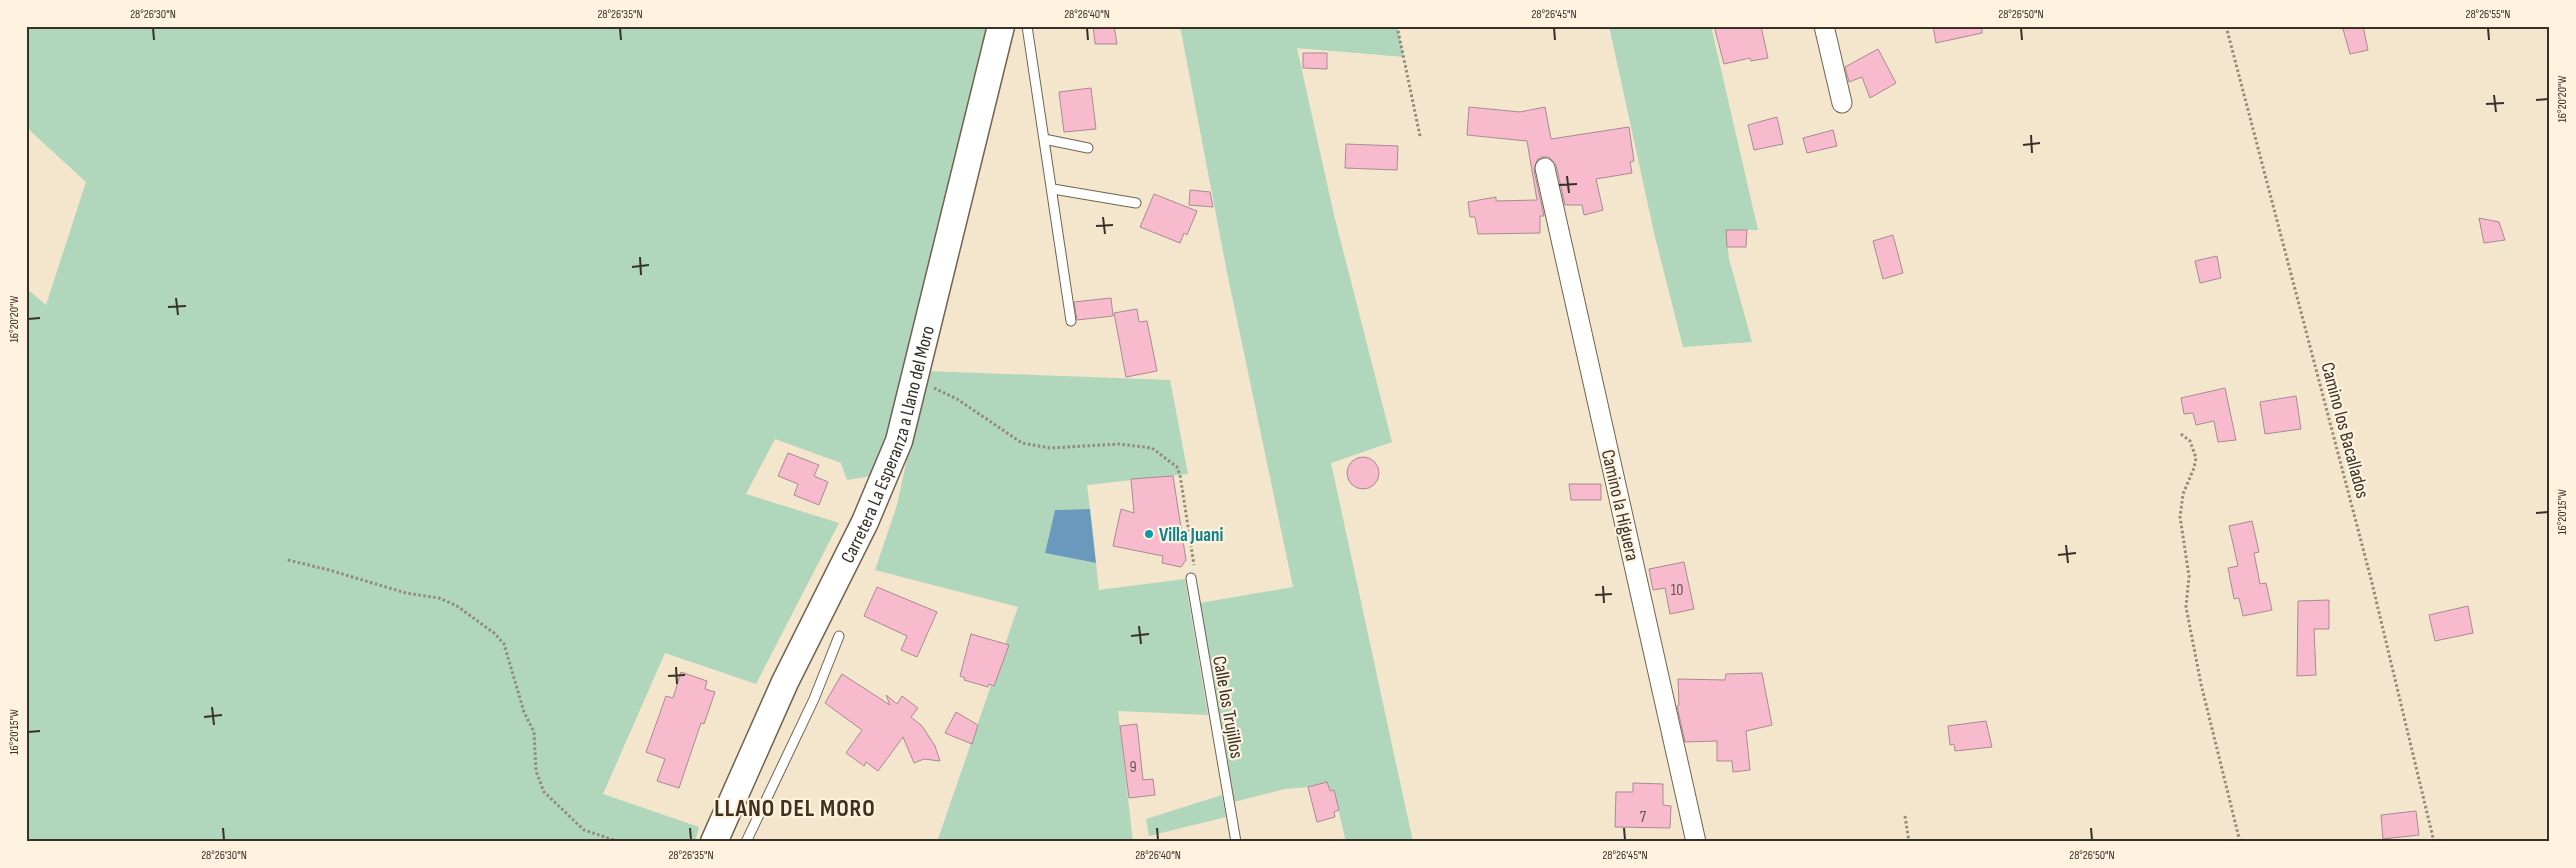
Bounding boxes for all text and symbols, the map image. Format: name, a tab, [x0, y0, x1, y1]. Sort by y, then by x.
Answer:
text: 28°26'30"N	[130, 7, 176, 22]
text: 28°26'35"N	[597, 7, 643, 22]
text: 28°26'40"N	[1064, 7, 1110, 22]
text: 28°26'45"N	[1531, 7, 1577, 22]
text: 28°26'50"N	[1998, 7, 2044, 22]
text: 28°26'55"N	[2466, 7, 2510, 22]
text: 16°20'20"W	[2555, 75, 2570, 122]
text: 16°20'20"W	[7, 295, 22, 342]
street label: Carretera La Esperanza a Llano del Moro	[836, 324, 940, 567]
street label: Camino los Bacallados	[2315, 360, 2374, 501]
street label: Camino la Higuera	[1596, 447, 1644, 563]
text: 16°20'15"W	[2555, 489, 2570, 535]
place label: Villa Juani	[1159, 524, 1223, 547]
marker: Villa Juani	[1143, 528, 1155, 540]
house number: 10	[1671, 581, 1683, 600]
street label: Calle los Trujillos	[1207, 654, 1248, 760]
text: 16°20'15"W	[7, 709, 22, 755]
house number: 9	[1129, 758, 1137, 777]
district label: LLANO DEL MORO	[714, 794, 876, 823]
house number: 7	[1640, 808, 1647, 827]
text: 28°26'30"N	[201, 848, 247, 863]
text: 28°26'35"N	[668, 848, 714, 863]
text: 28°26'40"N	[1135, 848, 1181, 863]
text: 28°26'45"N	[1602, 848, 1648, 863]
text: 28°26'50"N	[2069, 848, 2115, 863]

